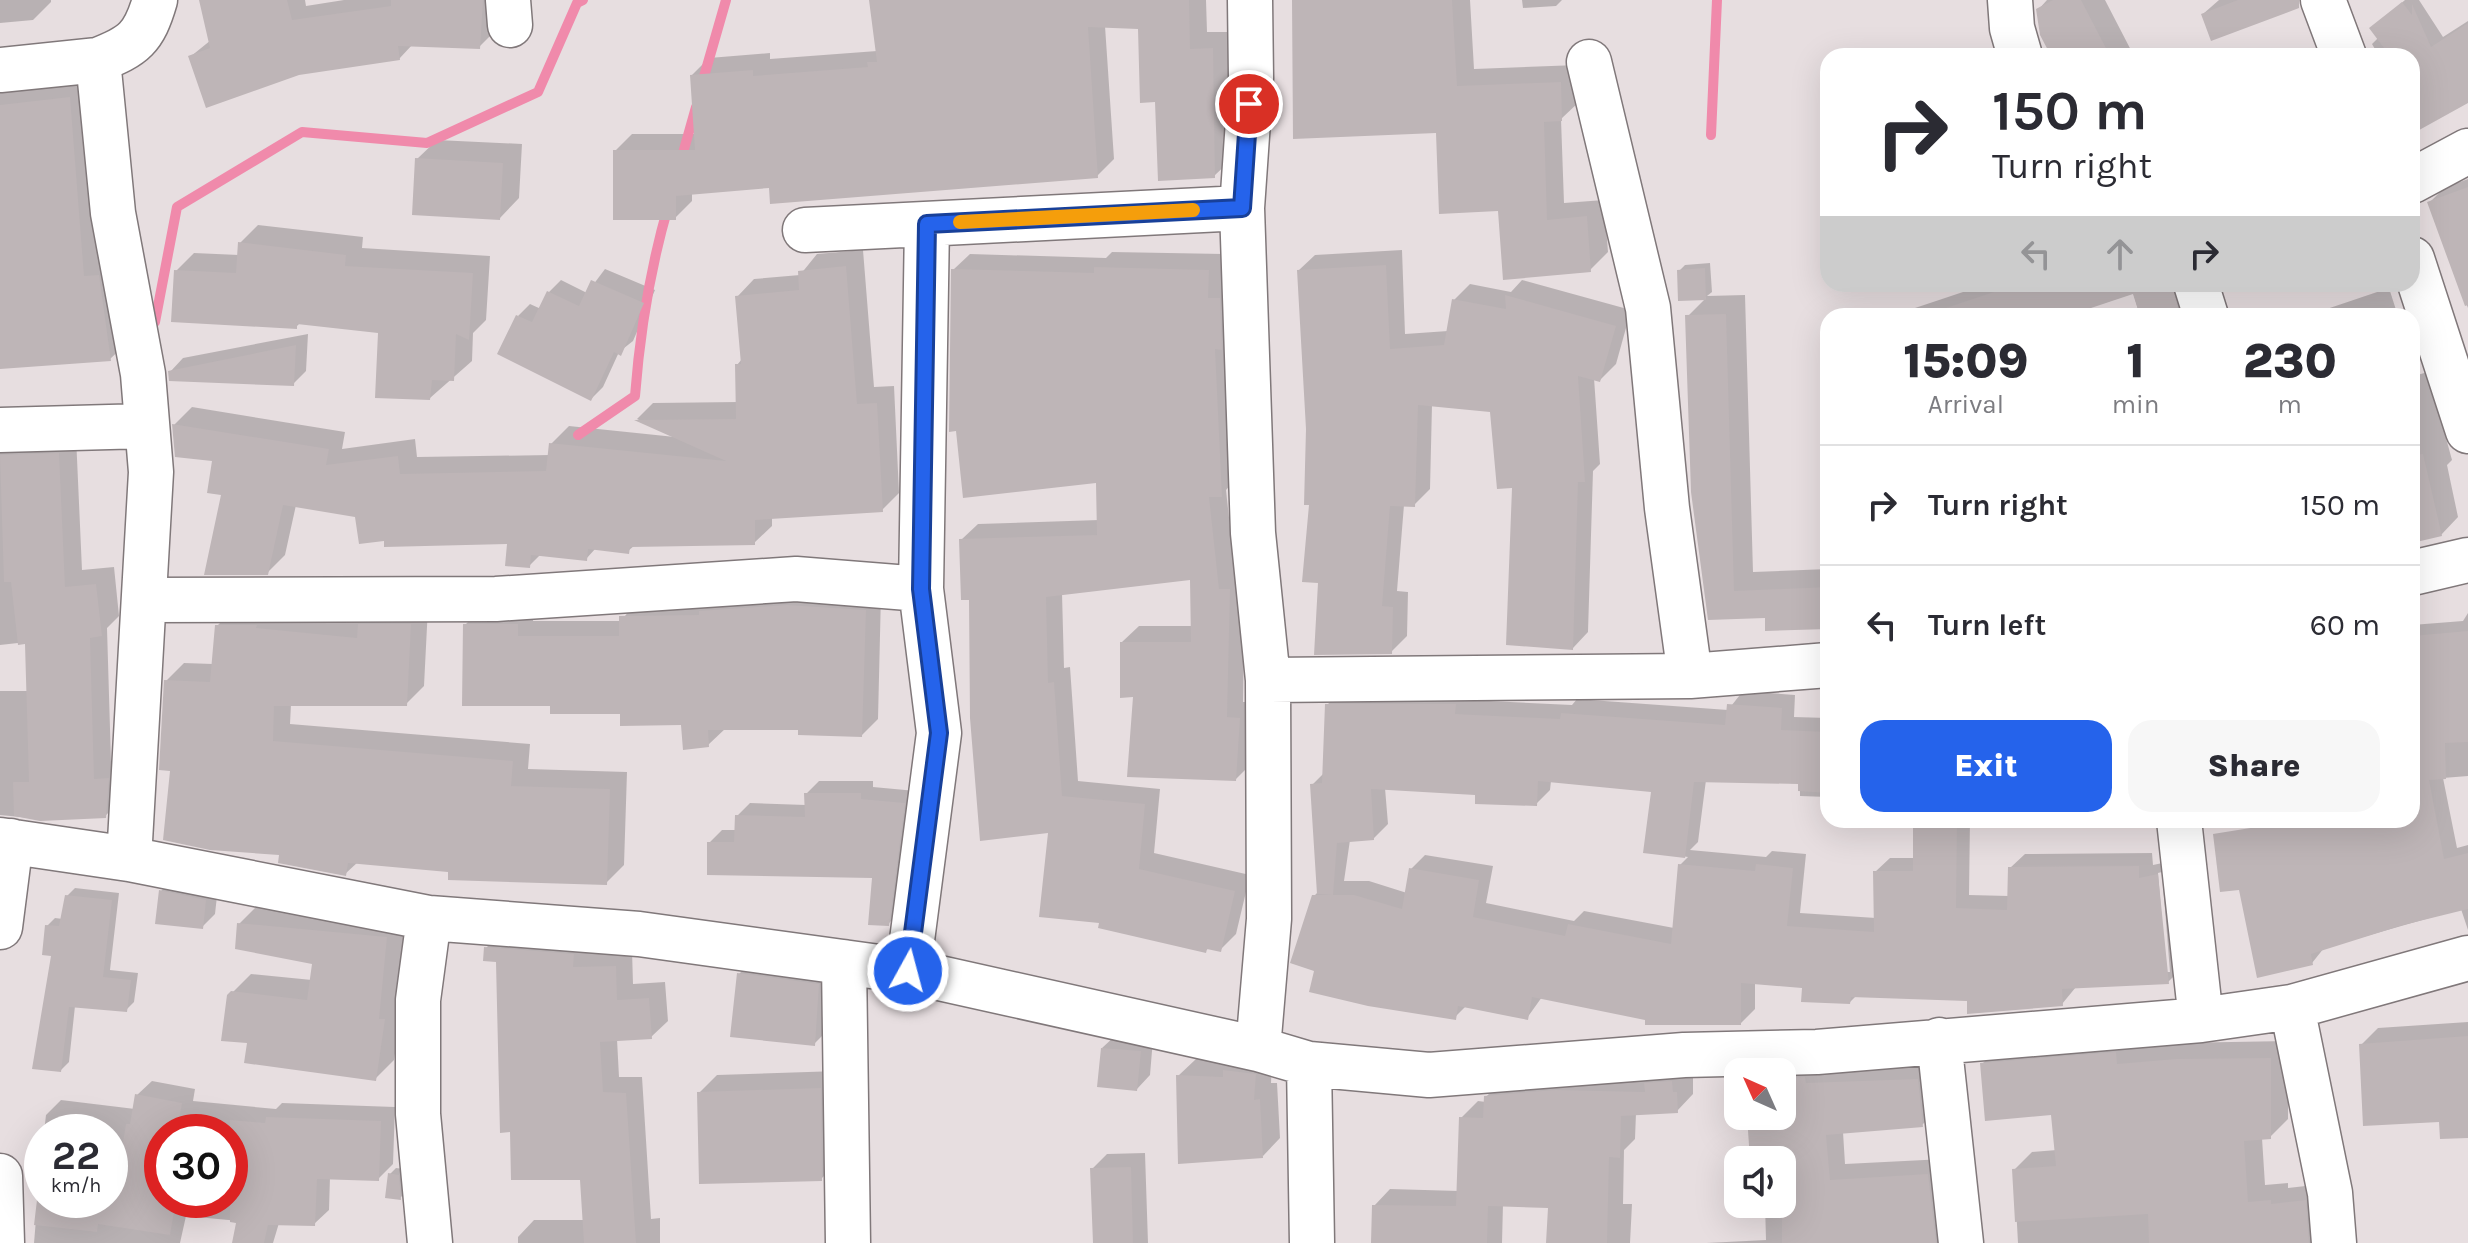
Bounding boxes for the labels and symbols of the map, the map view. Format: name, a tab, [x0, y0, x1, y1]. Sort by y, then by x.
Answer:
pin	[1215, 70, 1283, 138]
position arrow	[866, 929, 950, 1013]
north arrow	[1724, 1058, 1796, 1130]
speed limit sign: 30	[144, 1114, 248, 1218]

